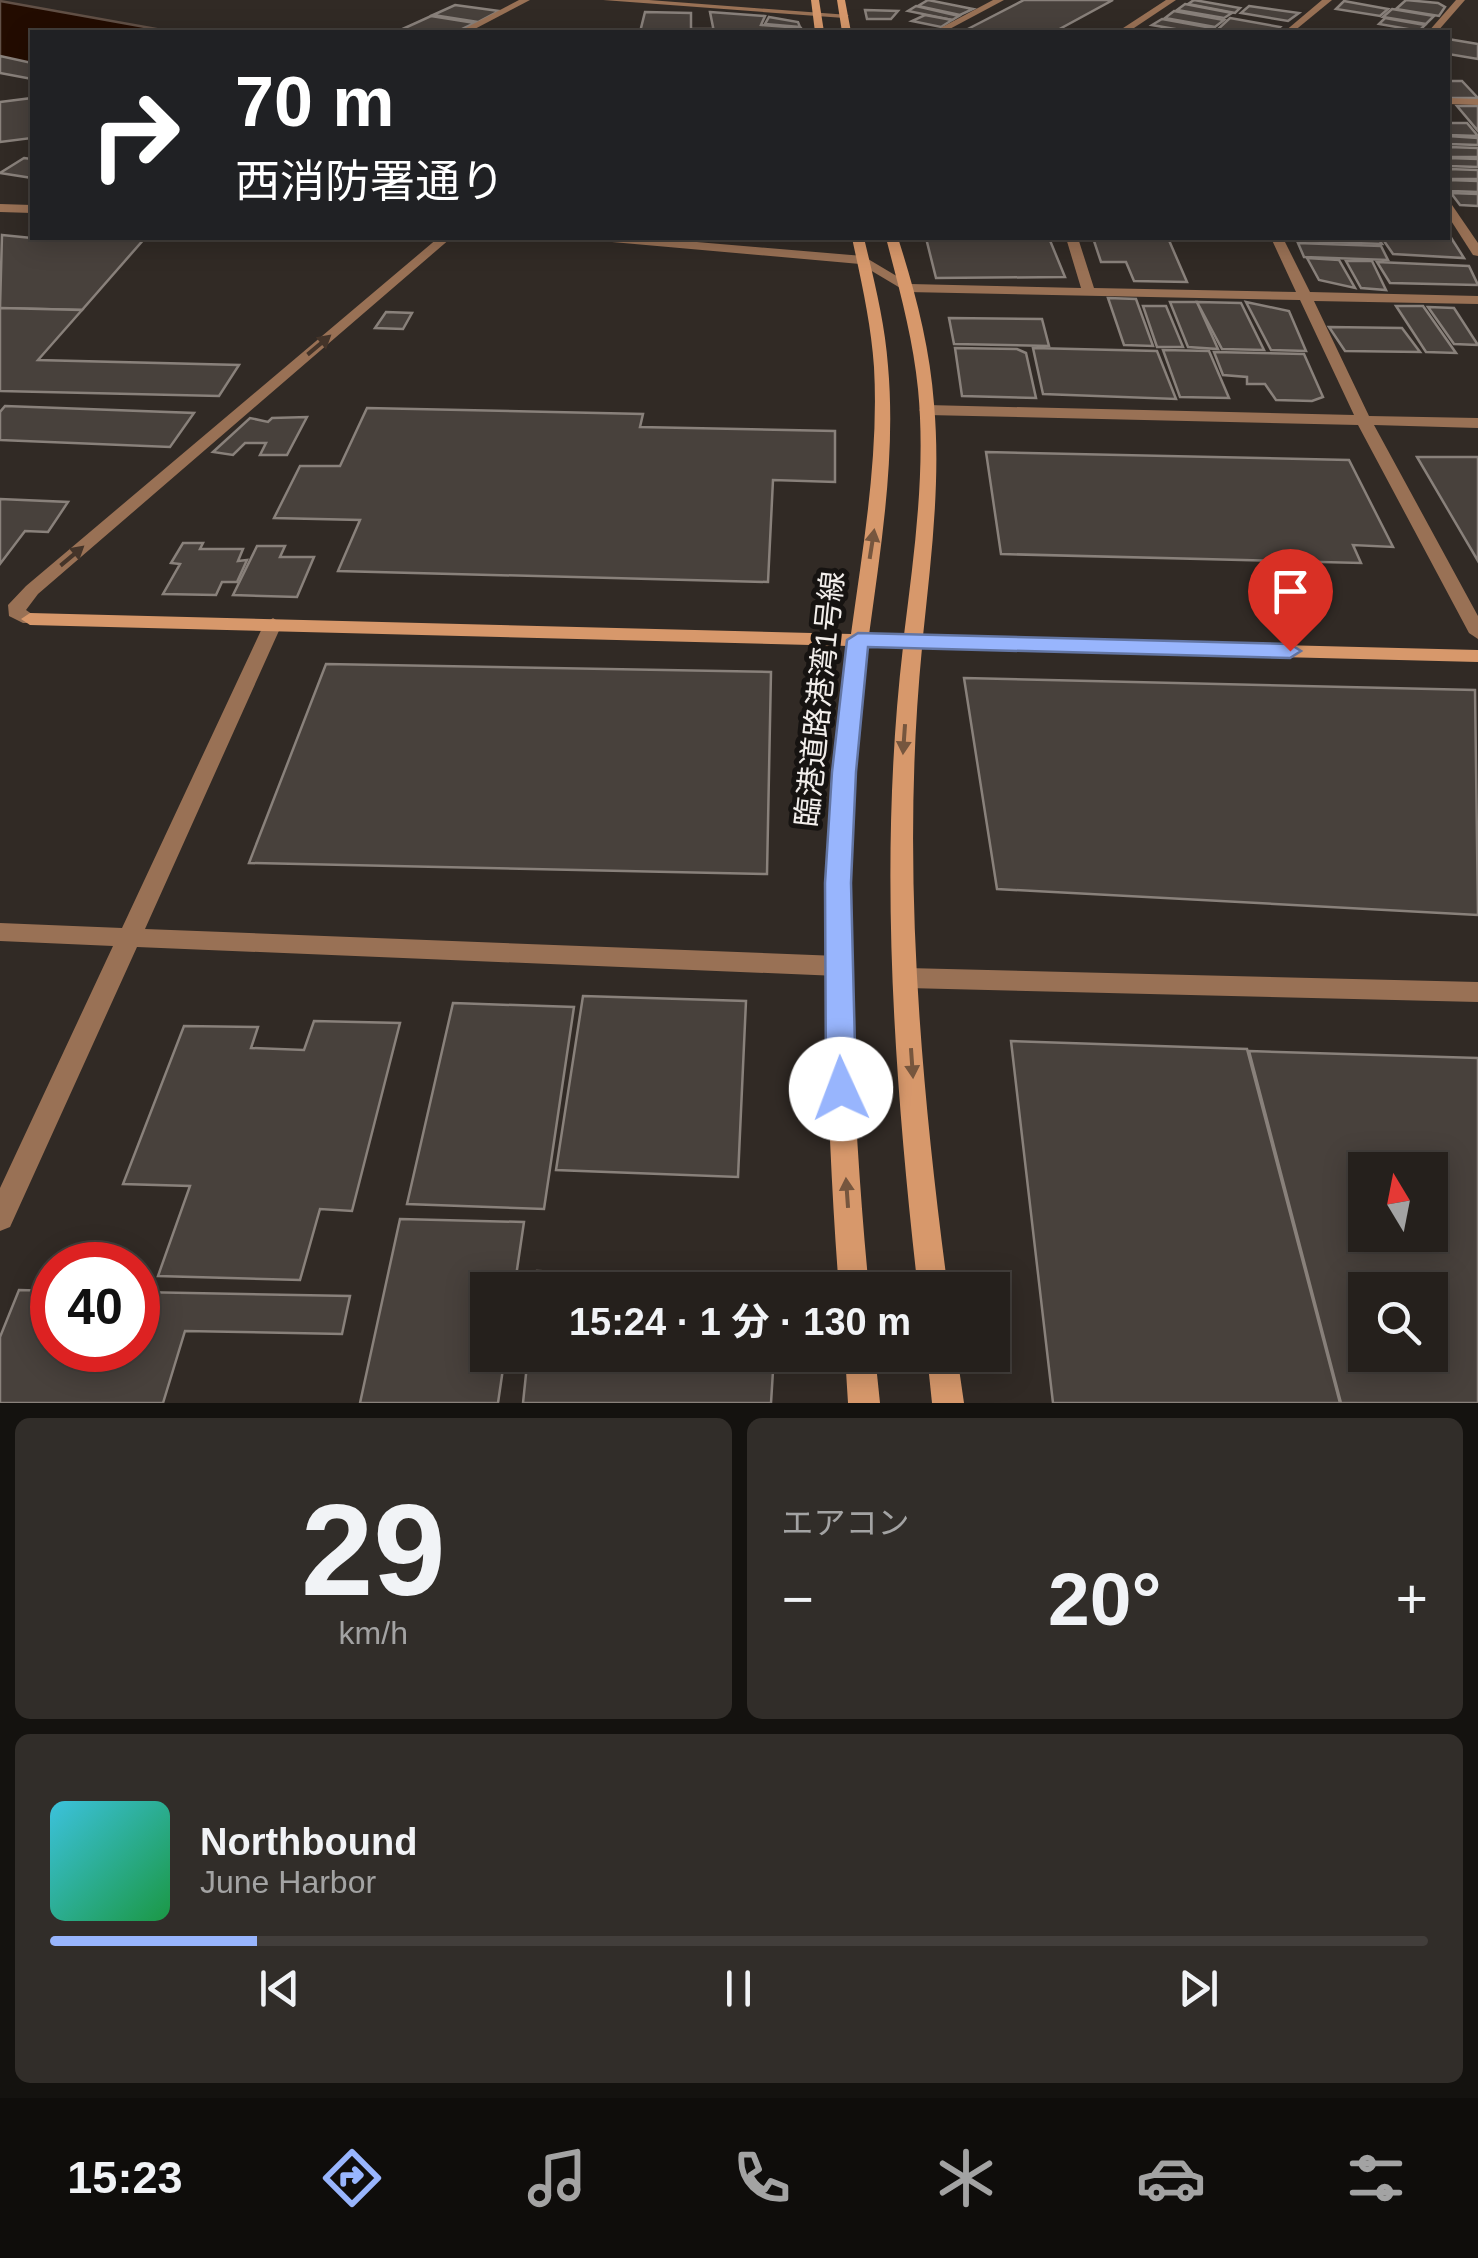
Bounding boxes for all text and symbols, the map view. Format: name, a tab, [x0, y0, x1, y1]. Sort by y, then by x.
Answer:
text: 70 m	[235, 63, 395, 141]
icon: right	[70, 70, 200, 200]
text: 西消防署通り	[235, 156, 505, 207]
one-way arrow	[306, 334, 331, 356]
one-way arrow	[864, 527, 880, 559]
one-way arrow	[59, 545, 84, 567]
pin	[1248, 549, 1333, 652]
icon: arrive	[1263, 564, 1318, 619]
street label: 臨港道路港湾1号線	[790, 570, 849, 828]
one-way arrow	[896, 723, 912, 755]
position arrow	[789, 1037, 893, 1141]
one-way arrow	[905, 1048, 921, 1080]
north arrow	[1348, 1152, 1448, 1252]
map controls	[1348, 1152, 1448, 1372]
one-way arrow	[838, 1176, 854, 1208]
speed limit sign: 40	[30, 1242, 160, 1372]
button: search	[1348, 1272, 1448, 1372]
text: 15:24 · 1 分 · 130 m	[569, 1301, 911, 1343]
text: 29	[301, 1477, 446, 1623]
text: エアコン	[782, 1505, 910, 1541]
text: 20°	[1048, 1557, 1161, 1641]
text: −	[782, 1568, 814, 1630]
text: +	[1396, 1568, 1428, 1630]
text: km/h	[339, 1615, 408, 1651]
text: Northbound	[200, 1821, 417, 1863]
text: June Harbor	[200, 1864, 376, 1900]
icon: previous	[252, 1961, 307, 2016]
icon: pause	[711, 1961, 766, 2016]
icon: next	[1171, 1961, 1226, 2016]
icon: directions	[317, 2143, 387, 2213]
icon: music	[522, 2143, 592, 2213]
icon: phone	[727, 2143, 797, 2213]
icon: climate	[931, 2143, 1001, 2213]
icon: car	[1136, 2143, 1206, 2213]
icon: filters	[1341, 2143, 1411, 2213]
text: 15:23	[67, 2152, 182, 2203]

